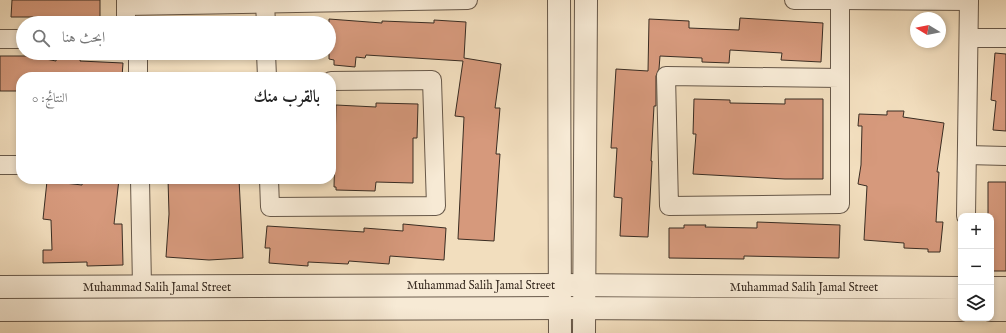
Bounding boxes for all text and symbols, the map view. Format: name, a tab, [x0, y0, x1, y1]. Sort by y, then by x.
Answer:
north arrow	[910, 12, 946, 48]
search box	[16, 16, 336, 60]
icon: search	[30, 27, 52, 49]
text: ابحث هنا	[62, 28, 105, 47]
text: بالقرب منك	[253, 87, 320, 108]
text: النتائج: 0	[32, 90, 67, 107]
map controls	[958, 213, 994, 321]
button: +	[958, 213, 994, 249]
button: −	[958, 249, 994, 285]
street label: Muhammad Salih Jamal Street	[407, 278, 555, 294]
street label: Muhammad Salih Jamal Street	[83, 280, 231, 296]
street label: Muhammad Salih Jamal Street	[730, 280, 878, 296]
button: layers	[958, 285, 994, 321]

